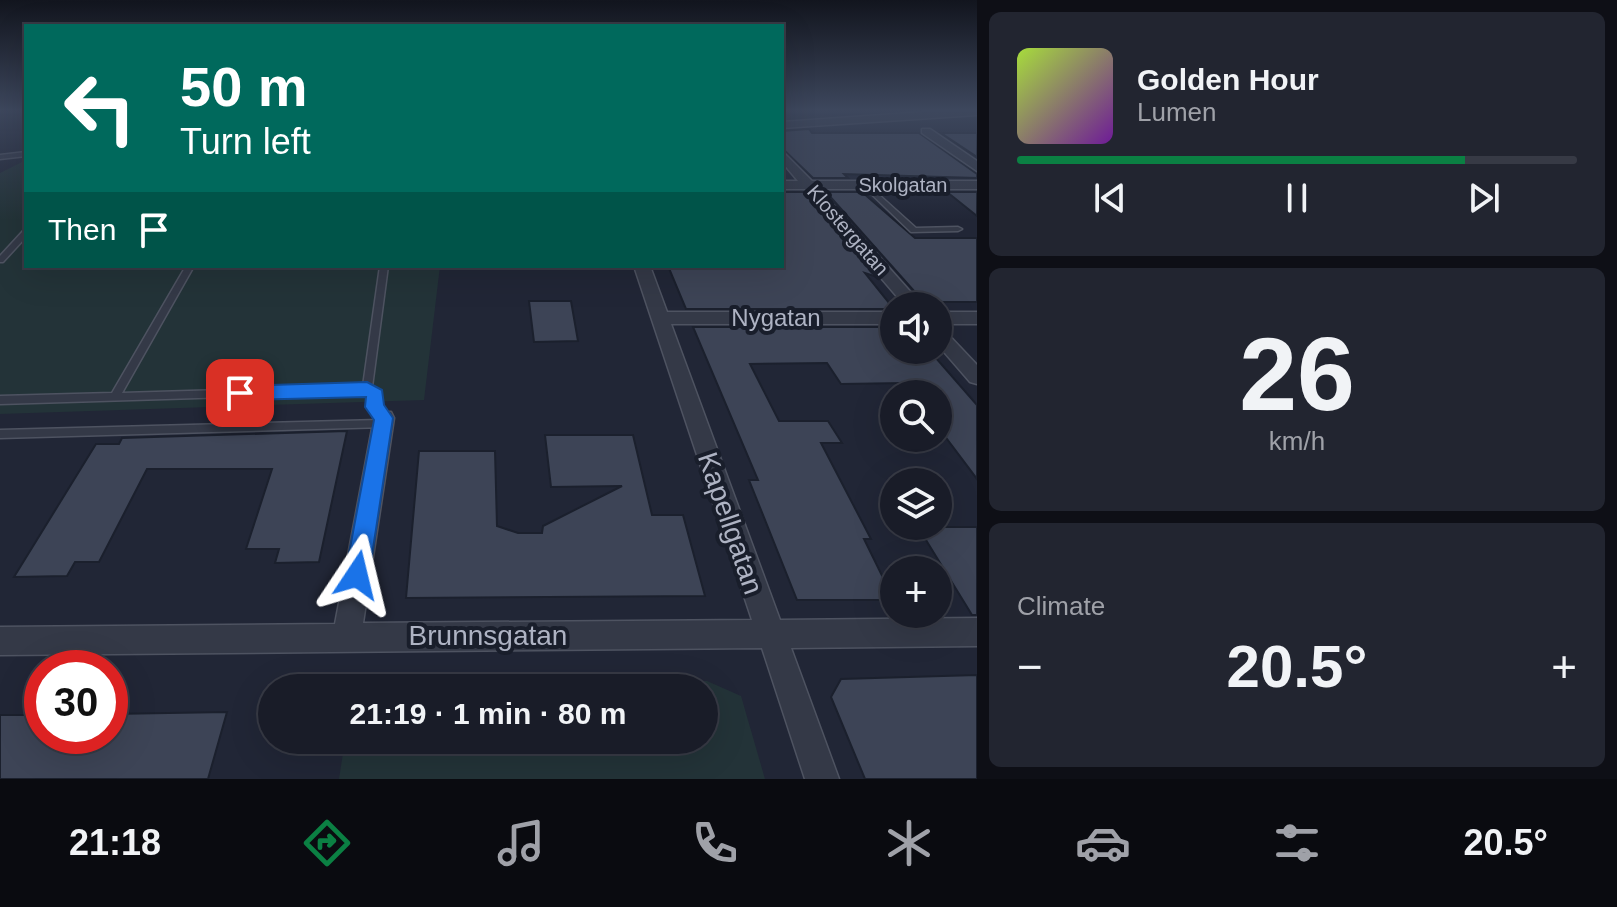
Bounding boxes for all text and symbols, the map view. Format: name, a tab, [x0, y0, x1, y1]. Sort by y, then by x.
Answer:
text: 50 m	[180, 55, 308, 118]
icon: left	[48, 56, 152, 160]
text: Golden Hour	[1137, 63, 1319, 96]
text: Lumen	[1137, 97, 1217, 127]
text: Turn left	[180, 121, 311, 162]
street label: Skolgatan	[859, 174, 947, 196]
icon: previous	[1088, 176, 1132, 220]
icon: pause	[1275, 176, 1319, 220]
icon: next	[1462, 176, 1506, 220]
street label: Klostergatan	[803, 180, 893, 280]
icon: arrive	[132, 208, 176, 252]
text: Then	[48, 213, 116, 246]
map controls	[880, 292, 952, 628]
button: sound	[880, 292, 952, 364]
street label: Nygatan	[731, 304, 821, 331]
text: 26	[1239, 316, 1355, 432]
pin	[206, 359, 274, 427]
icon: arrive	[218, 371, 262, 415]
button: search	[880, 380, 952, 452]
text: km/h	[1269, 426, 1325, 456]
street label: Kapellgatan	[692, 448, 769, 598]
button: layers	[880, 468, 952, 540]
position arrow	[315, 533, 399, 617]
button: +	[880, 556, 952, 628]
text: Climate	[1017, 591, 1105, 621]
street label: Brunnsgatan	[409, 620, 567, 651]
text: 20.5°	[1227, 633, 1367, 700]
text: −	[1017, 642, 1043, 691]
text: +	[1551, 642, 1577, 691]
speed limit sign: 30	[24, 650, 128, 754]
text: 21:19 · 1 min · 80 m	[350, 697, 626, 730]
icon: directions	[299, 815, 355, 871]
icon: music	[493, 815, 549, 871]
icon: phone	[687, 815, 743, 871]
icon: climate	[881, 815, 937, 871]
icon: car	[1075, 815, 1131, 871]
icon: filters	[1269, 815, 1325, 871]
text: 21:18	[69, 822, 161, 863]
text: 20.5°	[1463, 822, 1548, 863]

